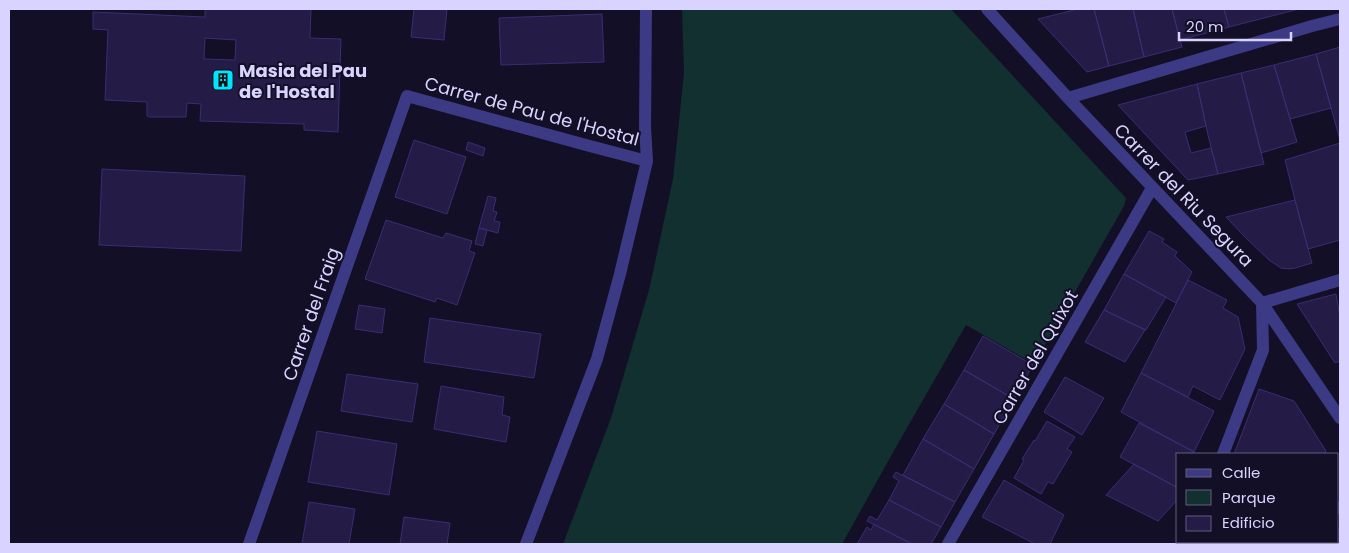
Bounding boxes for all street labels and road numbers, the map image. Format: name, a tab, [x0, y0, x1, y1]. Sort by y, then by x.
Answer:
street label: Carrer de Pau de l'Hostal	[422, 70, 642, 152]
street label: Carrer del Riu Segura	[1109, 118, 1259, 272]
street label: Carrer del Fraig	[277, 244, 345, 384]
street label: Carrer del Quixot	[986, 285, 1084, 429]

